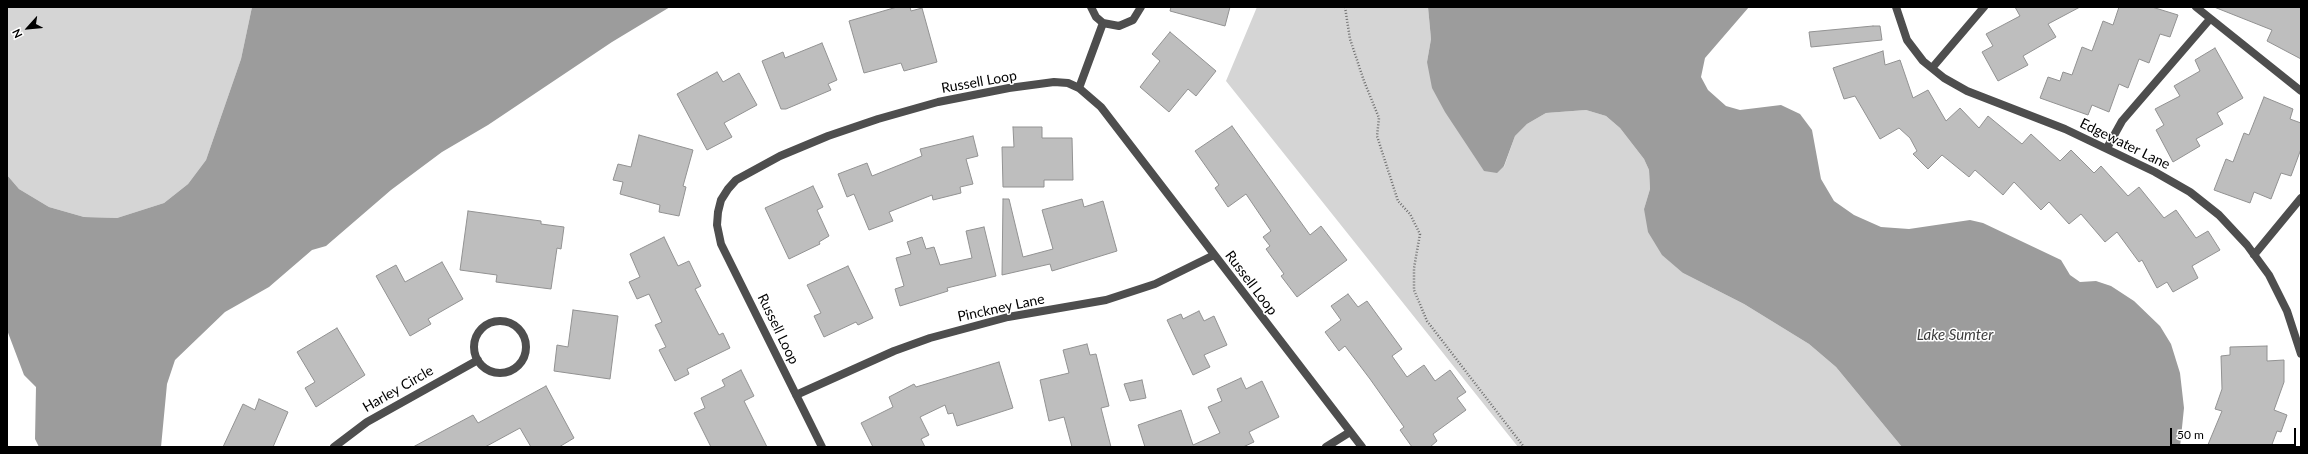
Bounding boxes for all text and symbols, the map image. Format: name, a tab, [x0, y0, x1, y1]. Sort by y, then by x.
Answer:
north arrow	[8, 8, 48, 48]
text: N	[9, 27, 25, 40]
street label: Russell Loop	[940, 67, 1018, 97]
street label: Edgewater Lane	[2077, 115, 2173, 173]
street label: Russell Loop	[1221, 247, 1281, 319]
street label: Russell Loop	[754, 291, 802, 367]
street label: Pinckney Lane	[956, 291, 1046, 325]
water label: Lake Sumter	[1917, 326, 1993, 344]
street label: Harley Circle	[360, 362, 436, 416]
scale bar	[2172, 420, 2298, 446]
text: 50 m	[2177, 427, 2204, 442]

